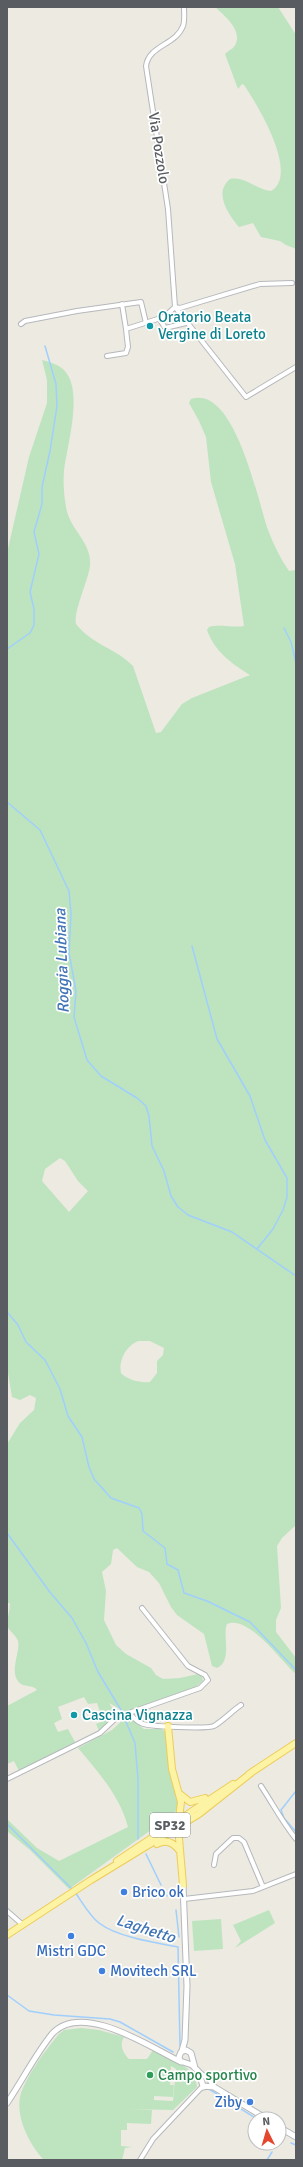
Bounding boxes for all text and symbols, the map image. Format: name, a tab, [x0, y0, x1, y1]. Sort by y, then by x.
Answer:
street label: Via Pozzolo	[144, 111, 174, 185]
place label: Oratorio Beata Vergine di Loreto	[158, 308, 266, 343]
marker: Oratorio Beata Vergine di Loreto	[145, 321, 155, 331]
water label: Roggia Lubiana	[50, 907, 74, 1014]
place label: Cascina Vignazza	[82, 1706, 193, 1724]
marker: Cascina Vignazza	[69, 1710, 79, 1720]
road number: SP32	[150, 1813, 190, 1837]
place label: Brico ok	[132, 1883, 185, 1901]
marker: Brico ok	[119, 1887, 129, 1897]
water label: Laghetto	[114, 1910, 178, 1948]
marker: Mistri GDC	[66, 1931, 76, 1941]
place label: Mistri GDC	[36, 1942, 106, 1960]
place label: Movitech SRL	[110, 1962, 197, 1980]
marker: Movitech SRL	[97, 1966, 107, 1976]
place label: Campo sportivo	[158, 2066, 258, 2084]
marker: Campo sportivo	[145, 2070, 155, 2080]
place label: Ziby	[215, 2093, 242, 2111]
marker: Ziby	[245, 2097, 255, 2107]
north arrow	[247, 2111, 287, 2151]
text: N	[262, 2115, 271, 2128]

